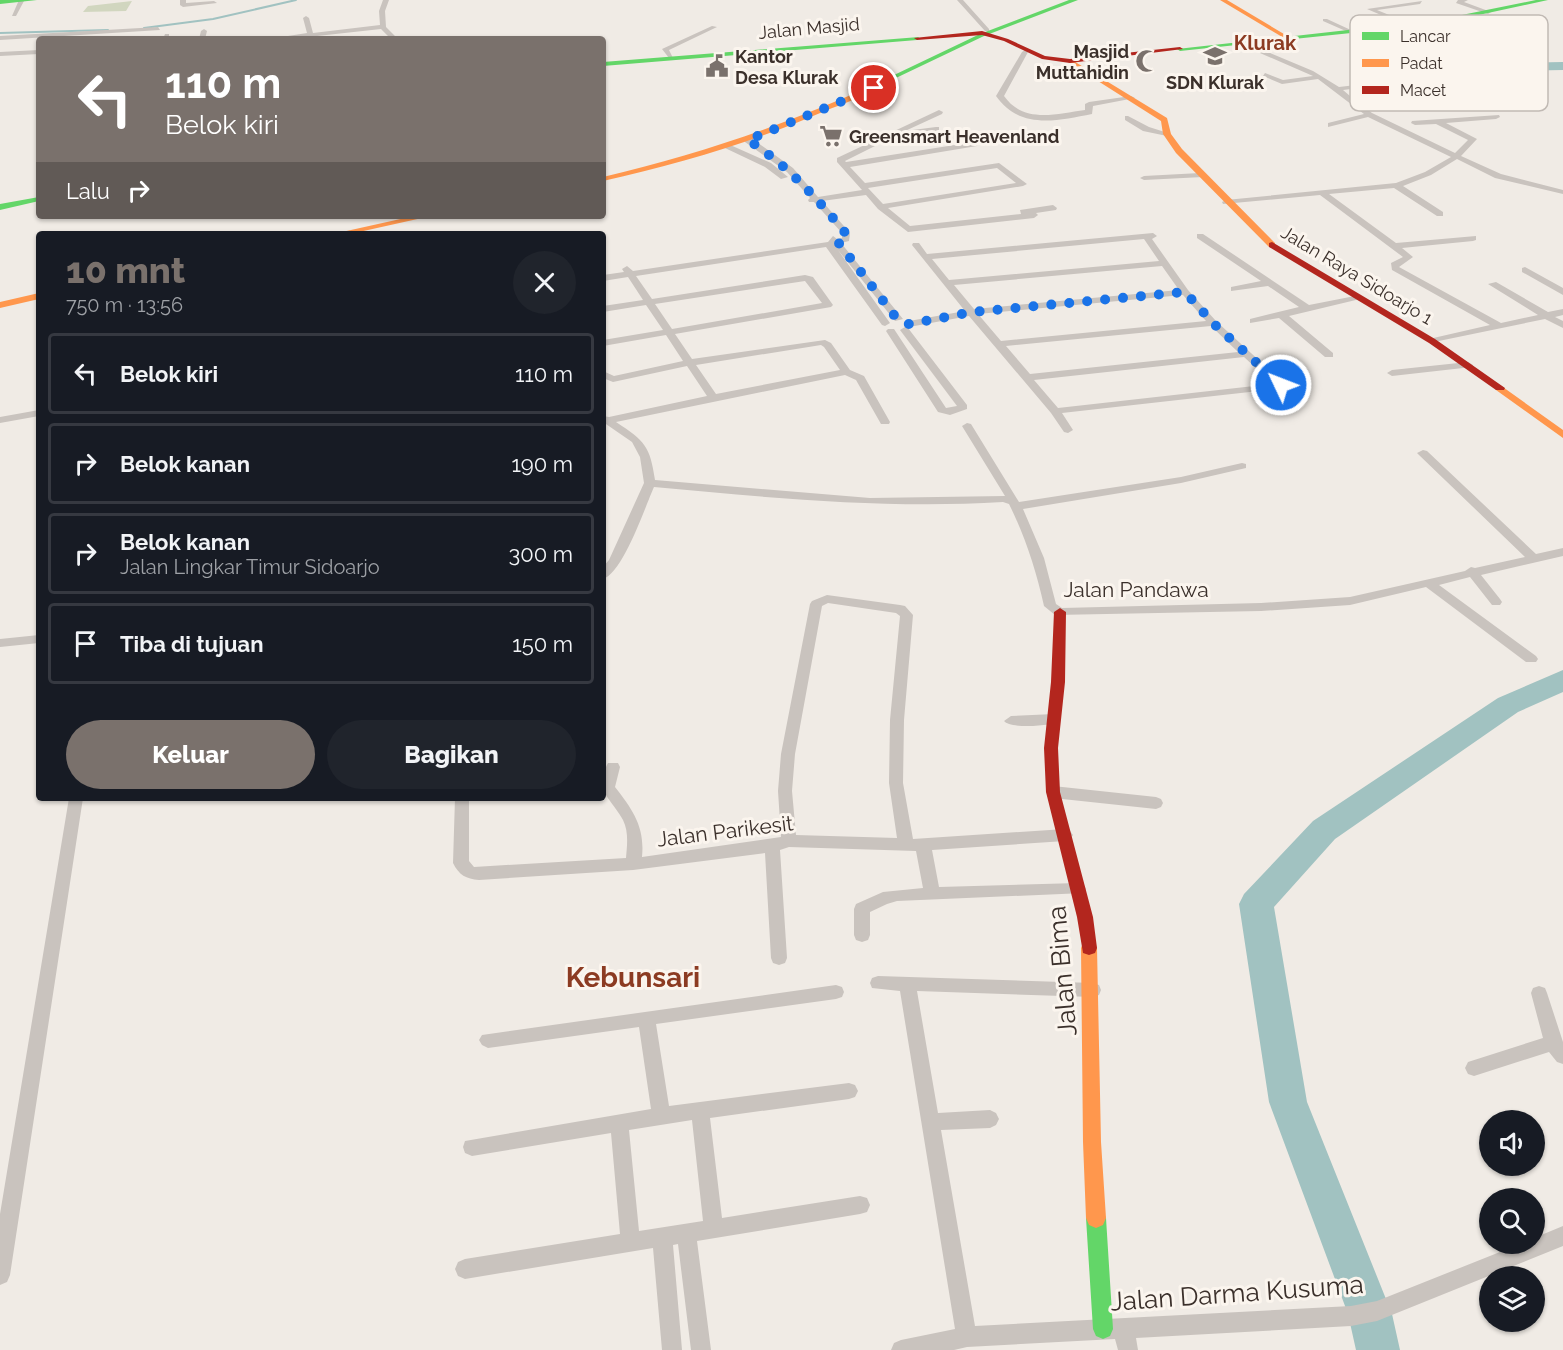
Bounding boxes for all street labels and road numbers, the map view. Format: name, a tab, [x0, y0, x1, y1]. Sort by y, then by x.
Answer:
street label: Jalan Masjid	[758, 13, 860, 43]
street label: Jalan Raya Sidoarjo 1	[1277, 221, 1437, 329]
street label: Jalan Pandawa	[1063, 577, 1209, 602]
street label: Jalan Parikesit	[655, 810, 795, 852]
street label: Jalan Bima	[1041, 905, 1083, 1037]
street label: Jalan Darma Kusuma	[1109, 1269, 1365, 1317]

